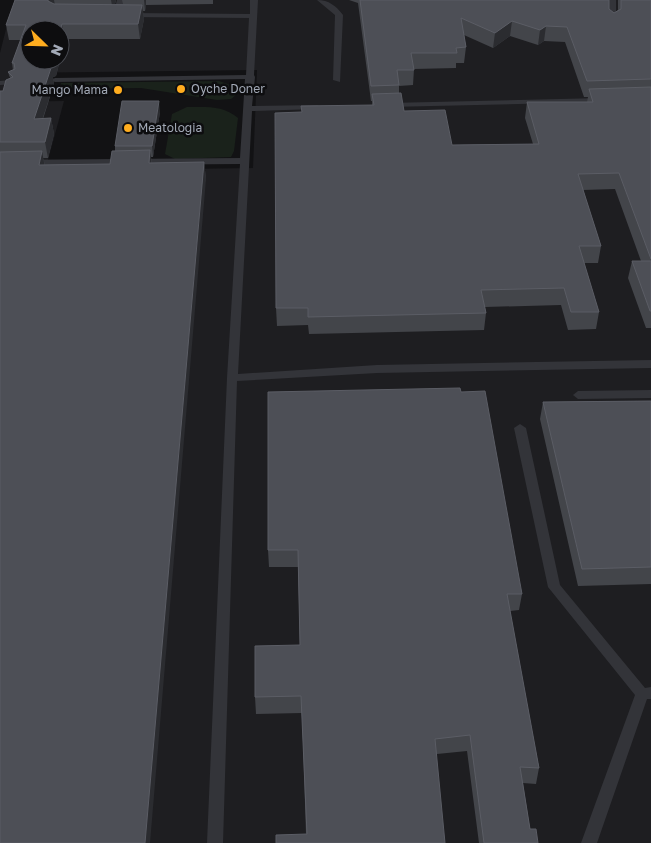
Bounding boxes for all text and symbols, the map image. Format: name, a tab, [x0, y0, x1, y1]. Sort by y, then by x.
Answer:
north arrow	[20, 20, 70, 70]
text: N	[48, 42, 67, 58]
place label: Oyche Doner	[191, 81, 265, 96]
place label: Mango Mama	[31, 82, 108, 97]
marker: Oyche Doner	[175, 83, 187, 95]
marker: Mango Mama	[112, 84, 124, 96]
place label: Meatologia	[138, 120, 202, 135]
marker: Meatologia	[122, 122, 134, 134]

